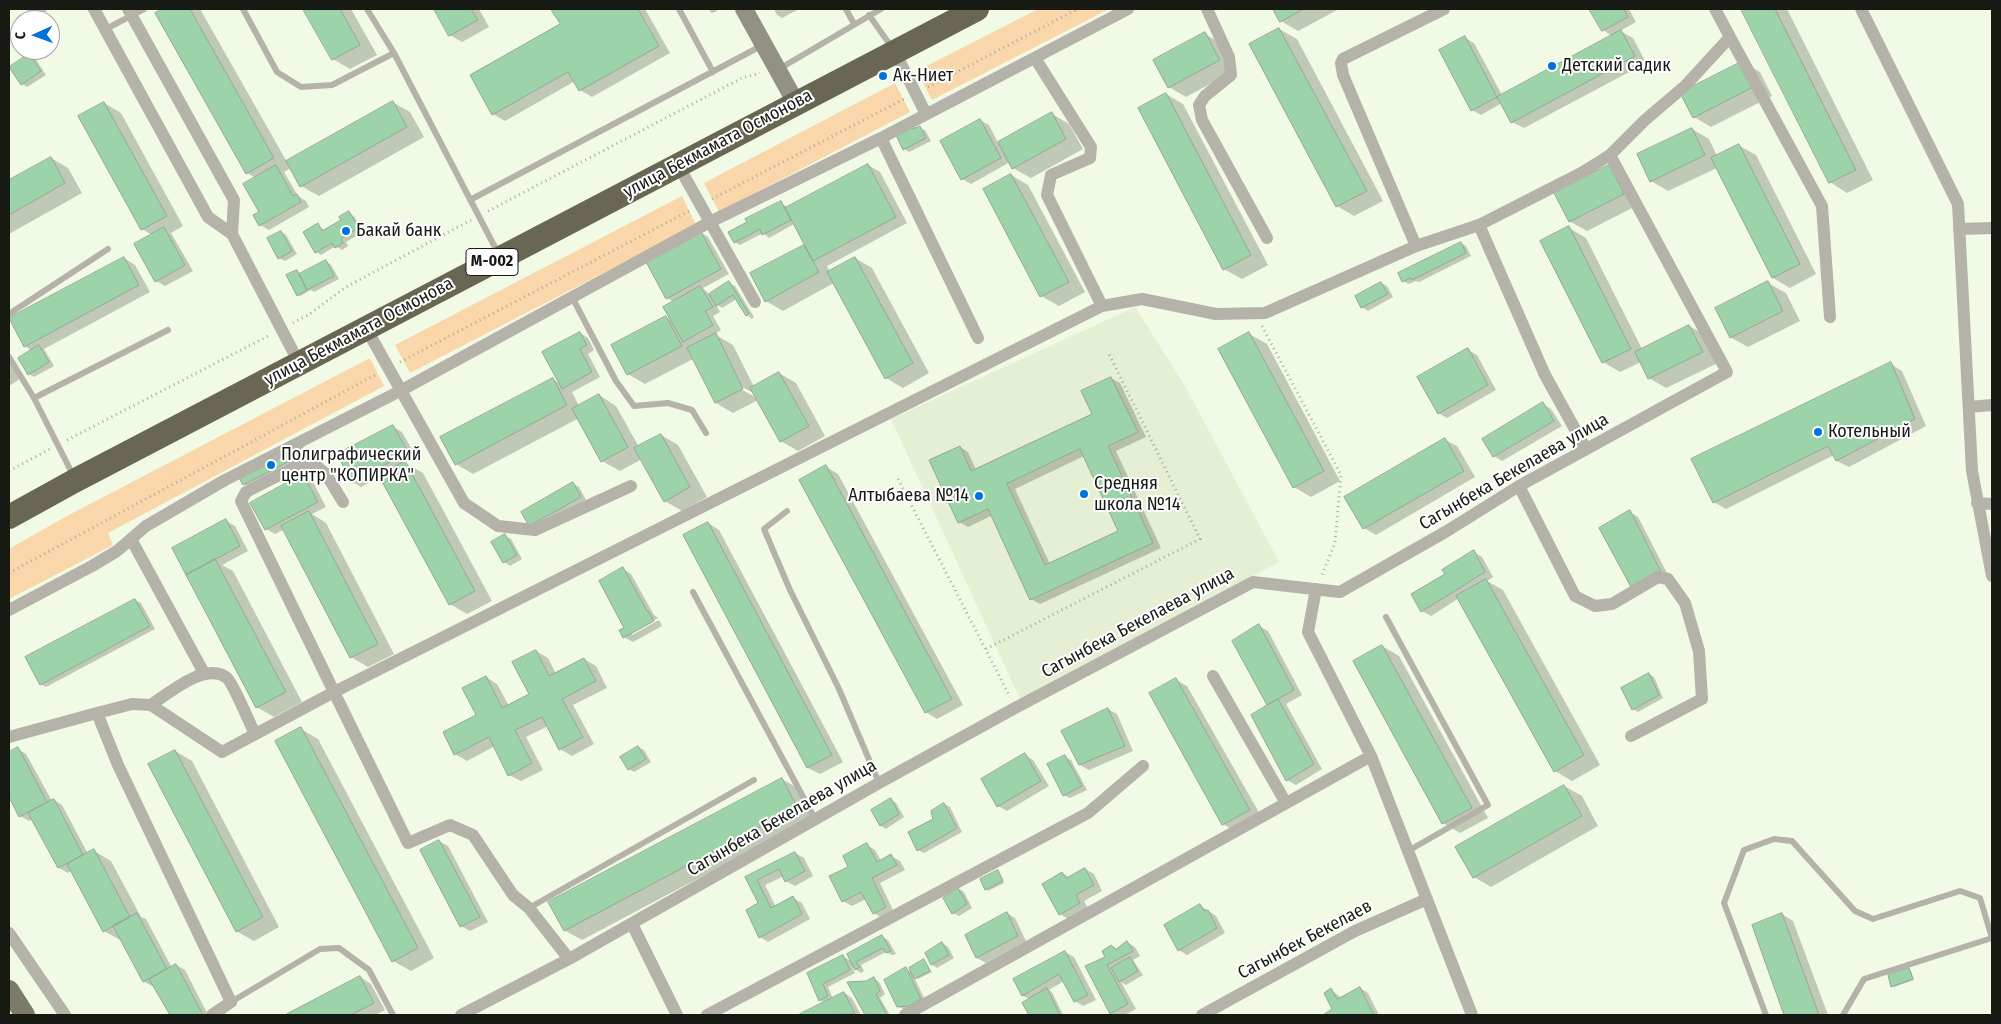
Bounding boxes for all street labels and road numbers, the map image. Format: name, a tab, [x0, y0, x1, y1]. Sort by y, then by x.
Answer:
street label: улица Бекмамата Осмонова	[620, 85, 816, 203]
road number: M-002	[466, 248, 518, 276]
street label: улица Бекмамата Осмонова	[261, 273, 457, 391]
street label: Сагынбека Бекелаева улица	[1415, 409, 1613, 535]
street label: Сагынбека Бекелаева улица	[1038, 563, 1238, 683]
street label: Сагынбека Бекелаева улица	[683, 755, 881, 881]
street label: Сагынбек Бекелаев	[1234, 896, 1376, 984]

